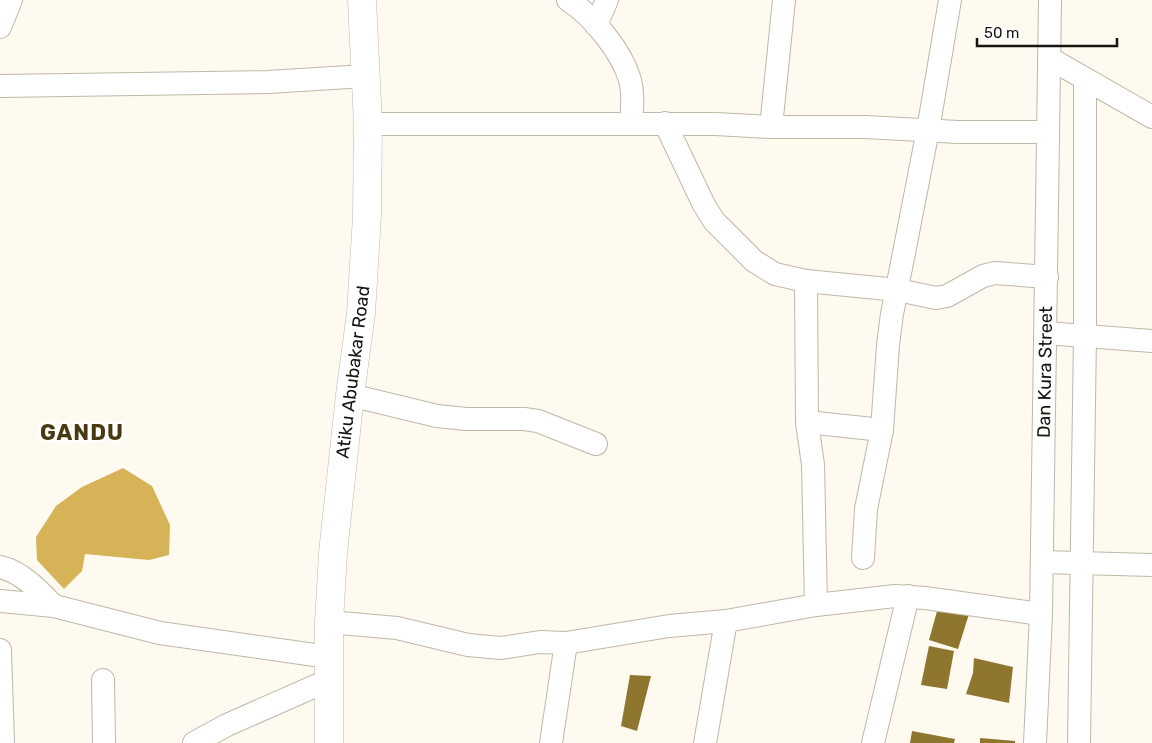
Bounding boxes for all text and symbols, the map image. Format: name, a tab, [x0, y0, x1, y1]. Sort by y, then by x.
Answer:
scale bar	[977, 15, 1117, 47]
text: 50 m	[984, 24, 1019, 42]
street label: Atiku Abubakar Road	[331, 284, 375, 460]
street label: Dan Kura Street	[1033, 306, 1057, 438]
district label: GANDU	[40, 419, 124, 446]

